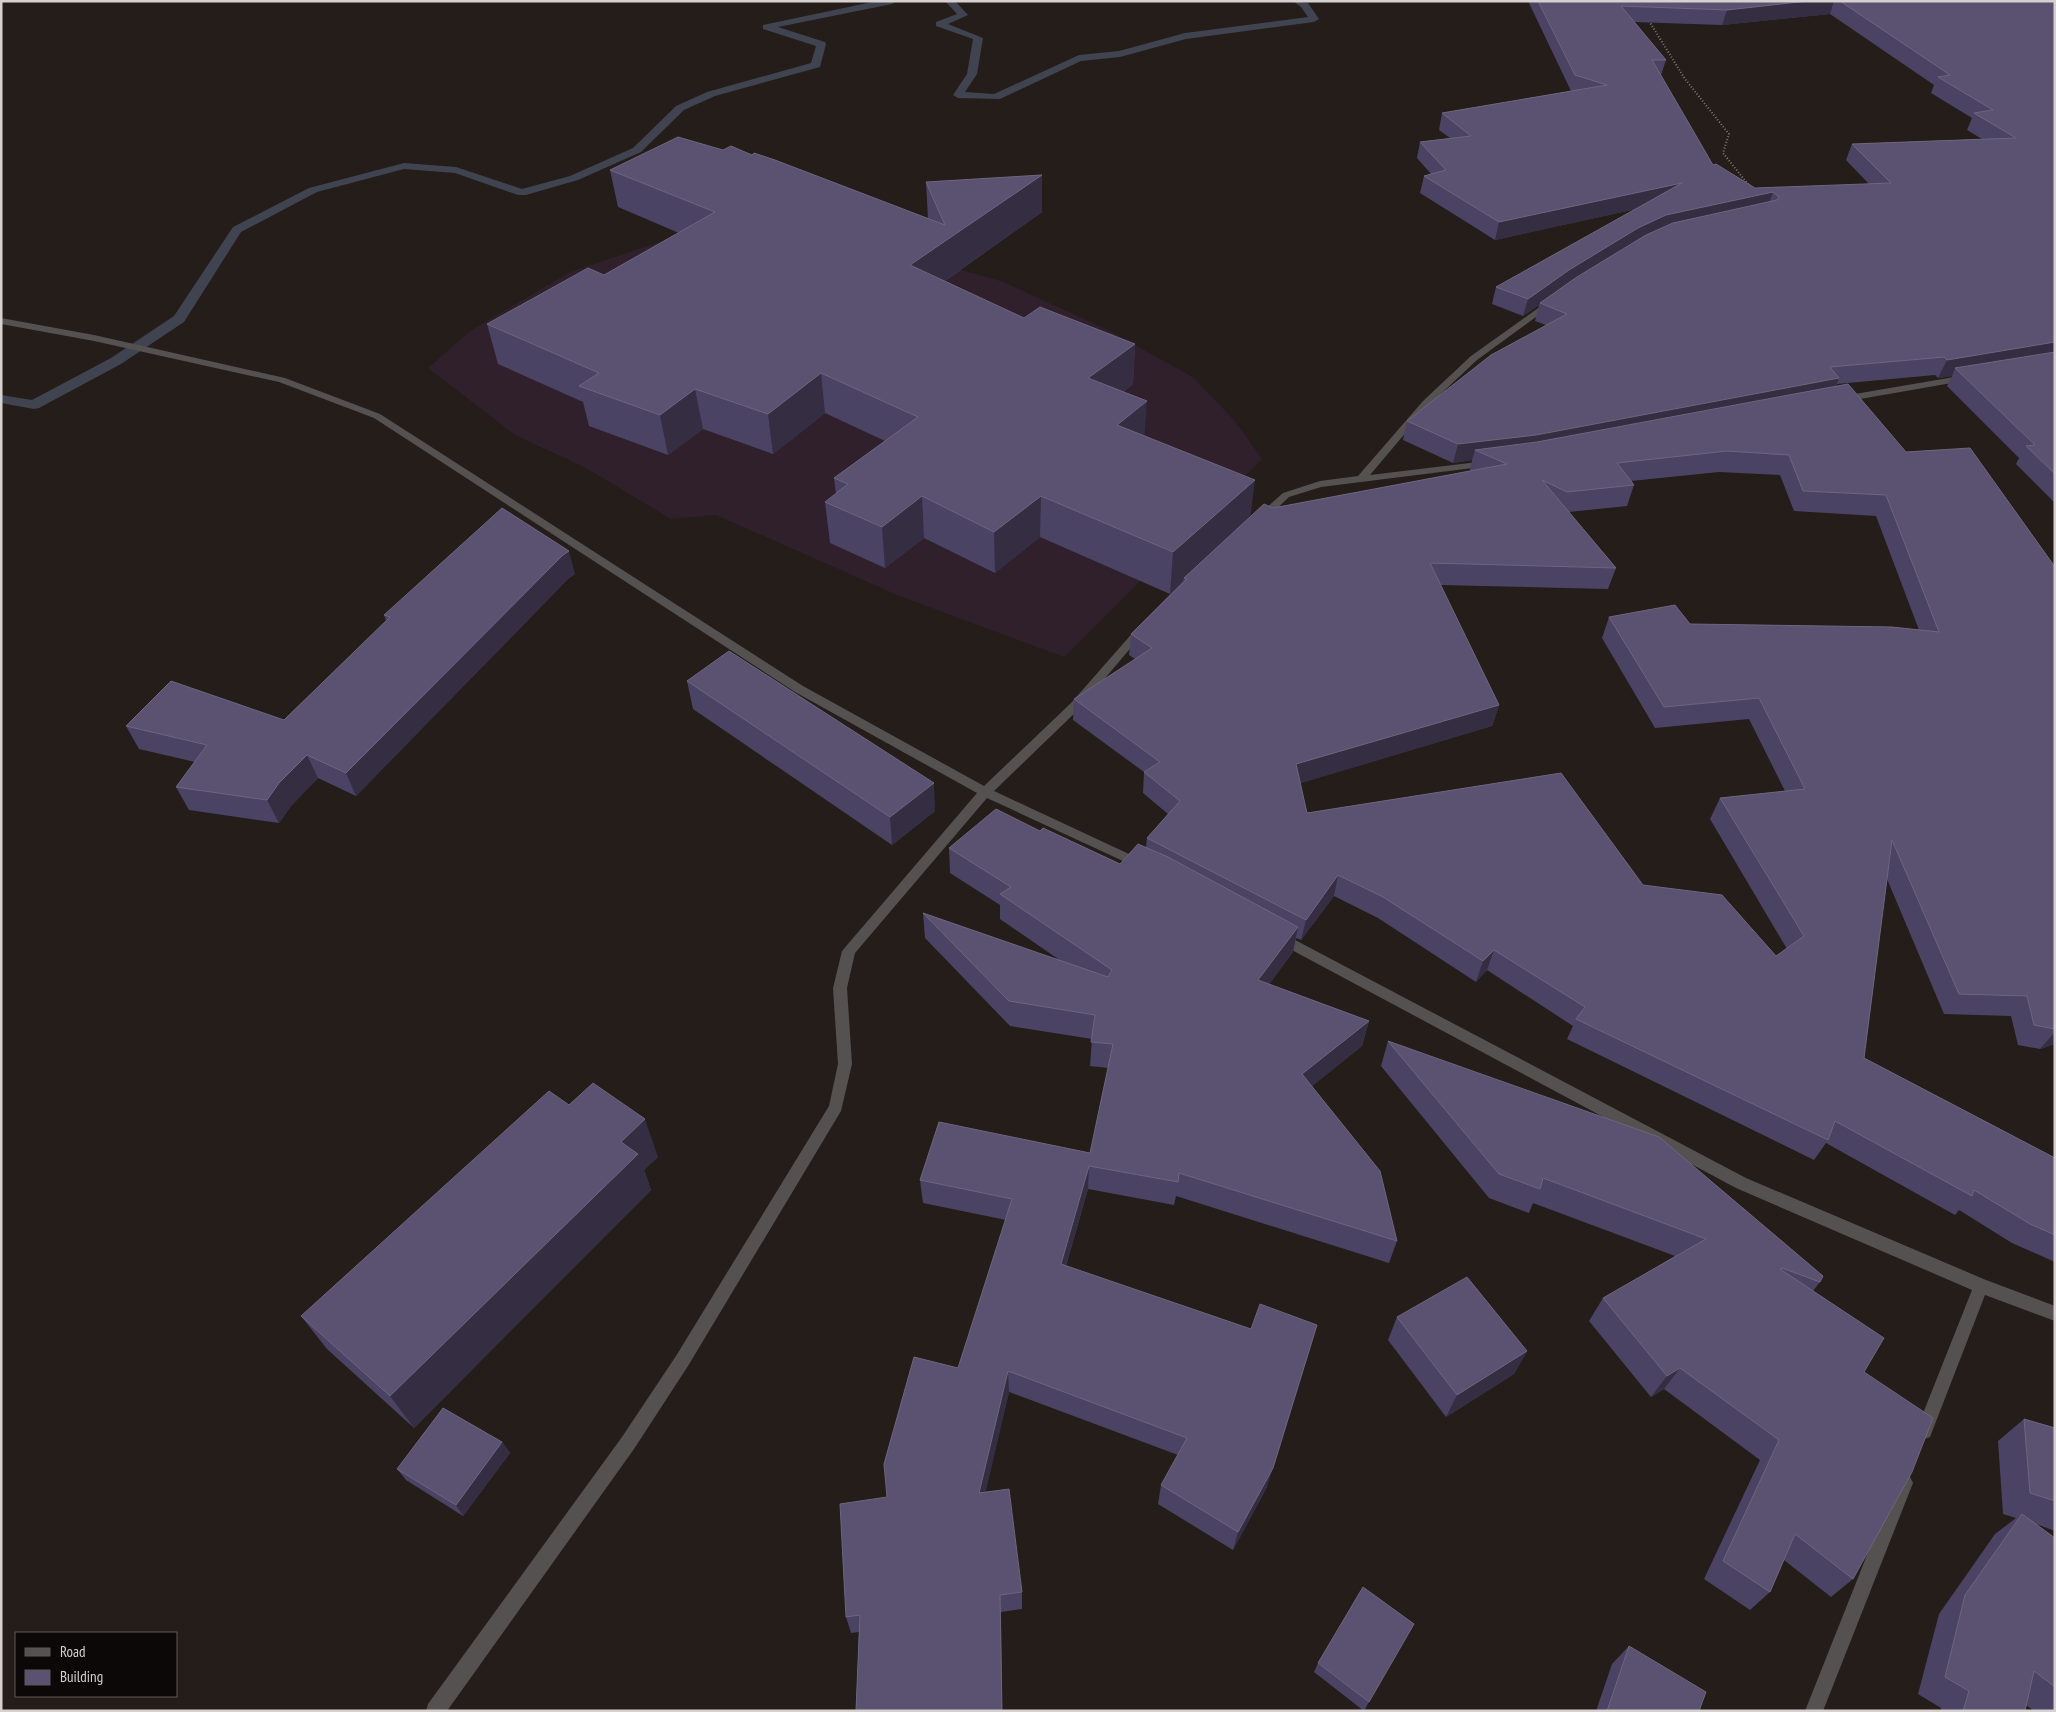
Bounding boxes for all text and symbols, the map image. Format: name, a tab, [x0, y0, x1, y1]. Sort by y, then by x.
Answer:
legend	[15, 1632, 178, 1697]
text: Road	[60, 1642, 86, 1661]
text: Building	[60, 1667, 103, 1686]

